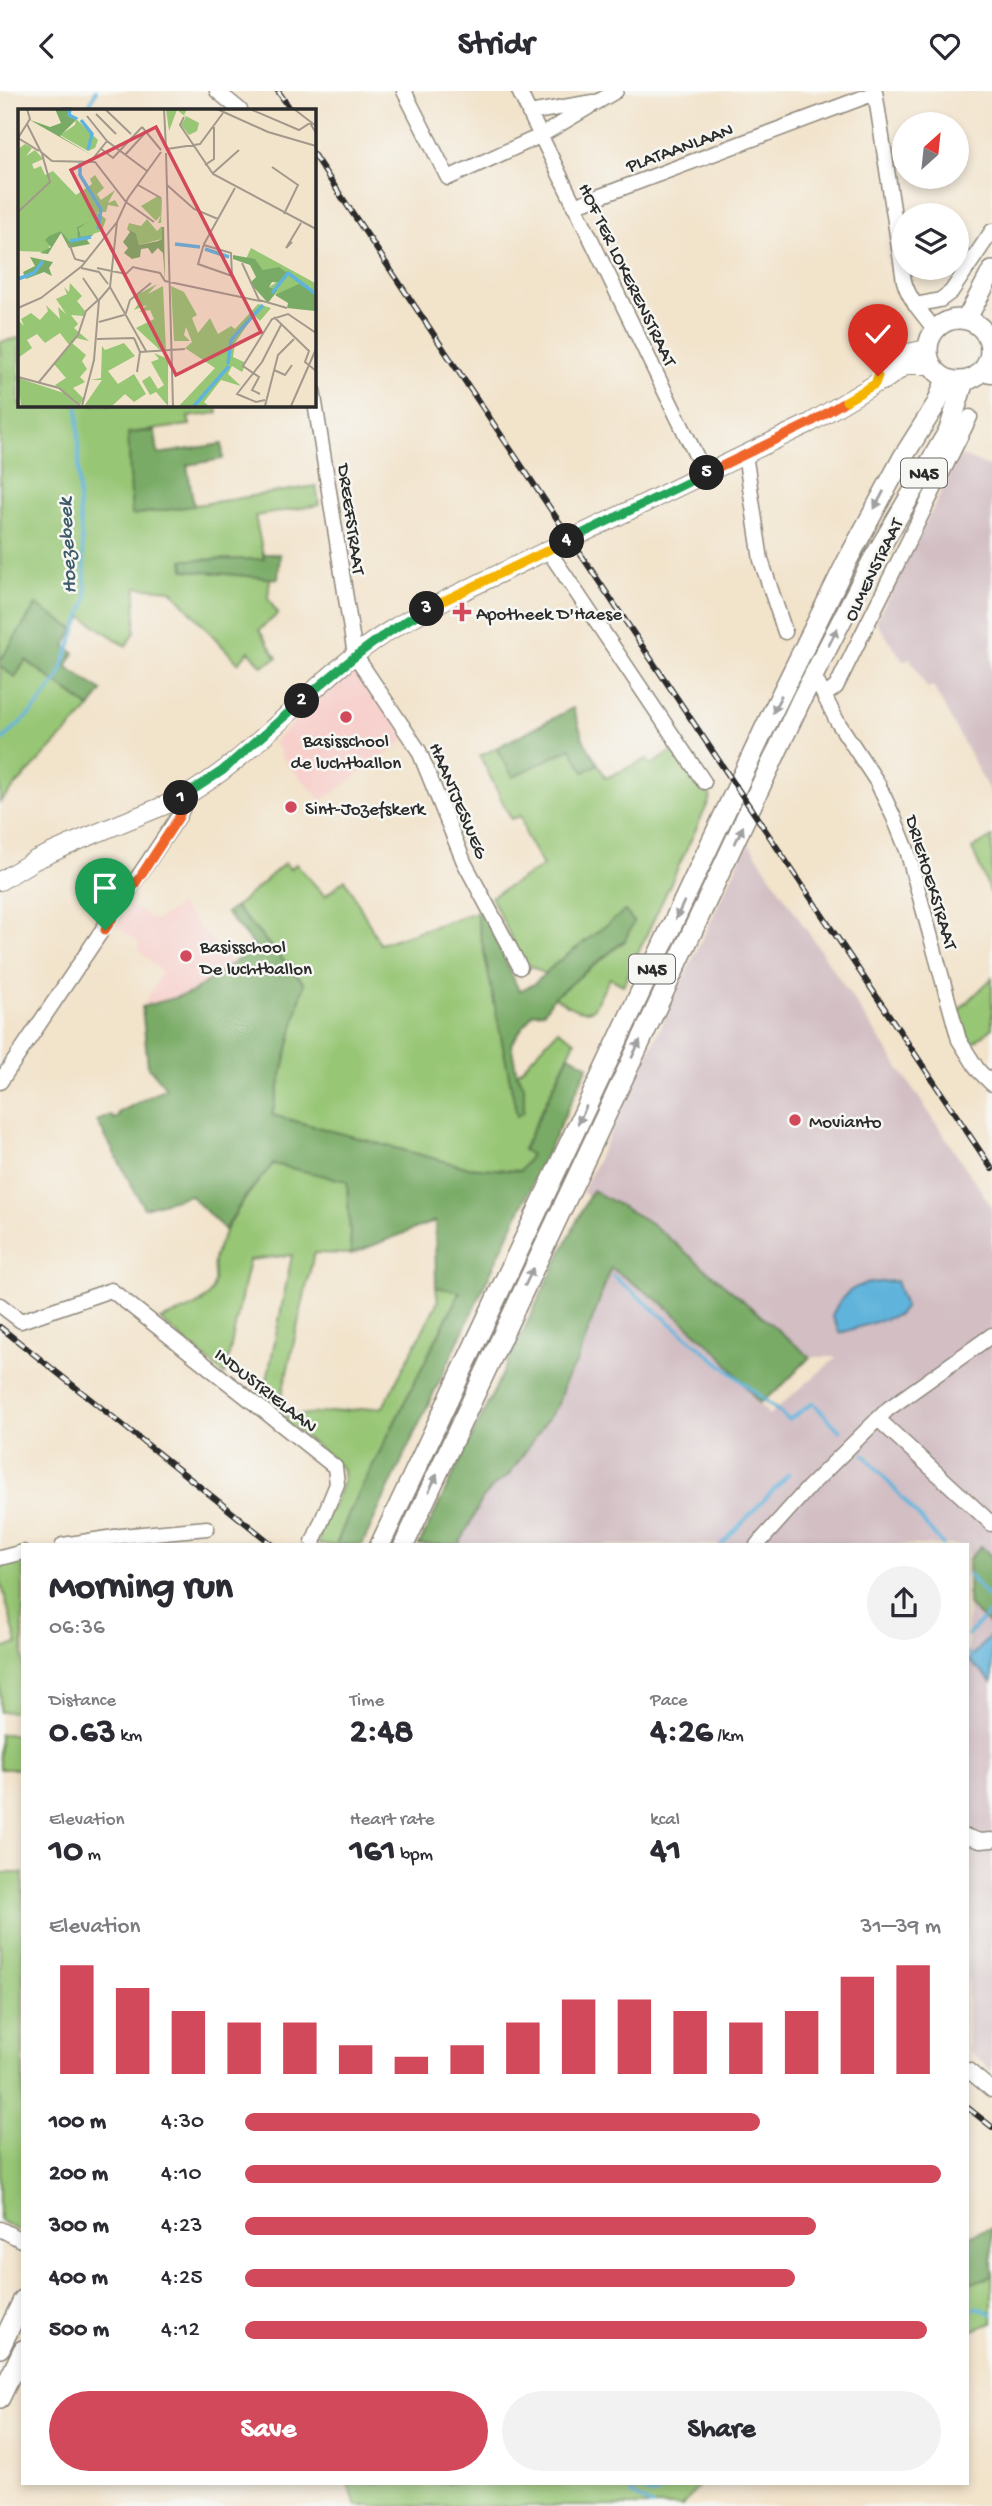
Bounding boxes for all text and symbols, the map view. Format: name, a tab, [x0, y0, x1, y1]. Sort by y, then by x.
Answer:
icon: back	[28, 27, 66, 65]
text: Stridr	[458, 27, 534, 65]
icon: heart	[926, 27, 964, 65]
inset map	[18, 109, 315, 406]
north arrow	[892, 112, 970, 189]
map controls	[892, 112, 969, 280]
street label: PLATAANLAAN	[622, 119, 737, 180]
street label: HOF TER LOKERENSTRAAT	[571, 180, 681, 371]
button: layers	[892, 203, 969, 280]
pin	[848, 304, 908, 376]
icon: check	[859, 315, 897, 353]
pin: 5	[690, 455, 724, 491]
road number: N45	[901, 459, 947, 487]
street label: DREEFSTRAAT	[330, 461, 369, 577]
text: 5	[702, 461, 712, 484]
one-way arrow	[873, 491, 885, 511]
water label: Hoezebeek	[54, 495, 84, 594]
street label: OLMENSTRAAT	[840, 515, 910, 626]
pin: 4	[550, 524, 584, 559]
text: 4	[562, 529, 571, 552]
pin: 3	[410, 591, 444, 627]
text: 3	[422, 597, 431, 620]
marker: Apotheek D'Haese	[454, 604, 470, 620]
place label: Apotheek D'Haese	[476, 604, 622, 627]
one-way arrow	[827, 627, 839, 647]
pin: 2	[284, 683, 320, 719]
text: 2	[297, 689, 306, 712]
one-way arrow	[771, 694, 782, 714]
marker: Basisschool de luchtballon	[338, 709, 354, 725]
place label: Basisschool de luchtballon	[291, 731, 401, 776]
street label: HAANTJESWEG	[422, 740, 492, 864]
pin: 1	[164, 781, 198, 815]
text: 1	[177, 786, 184, 809]
marker: Sint-Jozefskerk	[283, 799, 299, 815]
place label: Sint-Jozefskerk	[305, 799, 427, 822]
street label: DRIEHOEKSTRAAT	[898, 811, 961, 954]
one-way arrow	[733, 825, 744, 845]
pin	[75, 858, 135, 930]
icon: arrive	[86, 869, 124, 907]
one-way arrow	[674, 900, 685, 920]
place label: Basisschool De luchtballon	[198, 937, 312, 982]
marker: Basisschool De luchtballon	[178, 948, 194, 964]
road number: N45	[629, 955, 675, 983]
one-way arrow	[631, 1039, 642, 1059]
one-way arrow	[576, 1105, 588, 1125]
marker: Movianto	[787, 1112, 803, 1128]
place label: Movianto	[809, 1112, 882, 1135]
one-way arrow	[524, 1267, 535, 1288]
street label: INDUSTRIELAAN	[209, 1344, 321, 1439]
one-way arrow	[428, 1473, 439, 1494]
button: share	[867, 1566, 941, 1640]
text: Morning run	[49, 1567, 233, 1611]
text: 06:36	[49, 1615, 105, 1642]
text: Distance	[49, 1690, 116, 1713]
text: Time	[350, 1690, 384, 1713]
text: Pace	[650, 1690, 688, 1713]
text: 0.63	[49, 1713, 116, 1754]
text: 2:48	[350, 1713, 414, 1754]
text: 4:26	[650, 1713, 713, 1754]
text: km	[116, 1725, 142, 1748]
text: /km	[713, 1725, 744, 1748]
text: Elevation	[49, 1809, 125, 1832]
text: Heart rate	[350, 1809, 435, 1832]
text: kcal	[650, 1809, 680, 1832]
text: 10	[49, 1832, 83, 1873]
text: 161	[350, 1832, 396, 1873]
text: 41	[650, 1832, 681, 1873]
text: m	[83, 1844, 101, 1867]
text: bpm	[396, 1844, 433, 1867]
text: Elevation	[49, 1914, 140, 1941]
text: 31–39 m	[860, 1914, 941, 1941]
text: 100 m	[49, 2109, 106, 2136]
text: 4:30	[161, 2109, 204, 2136]
text: 200 m	[49, 2161, 108, 2188]
text: 4:10	[161, 2161, 201, 2188]
text: 300 m	[49, 2213, 109, 2240]
text: 4:23	[161, 2213, 202, 2240]
text: 400 m	[49, 2265, 108, 2292]
text: 4:25	[161, 2265, 202, 2292]
text: 500 m	[49, 2317, 109, 2344]
text: 4:12	[161, 2317, 200, 2344]
button: Save	[49, 2391, 488, 2471]
button: Share	[502, 2391, 941, 2471]

